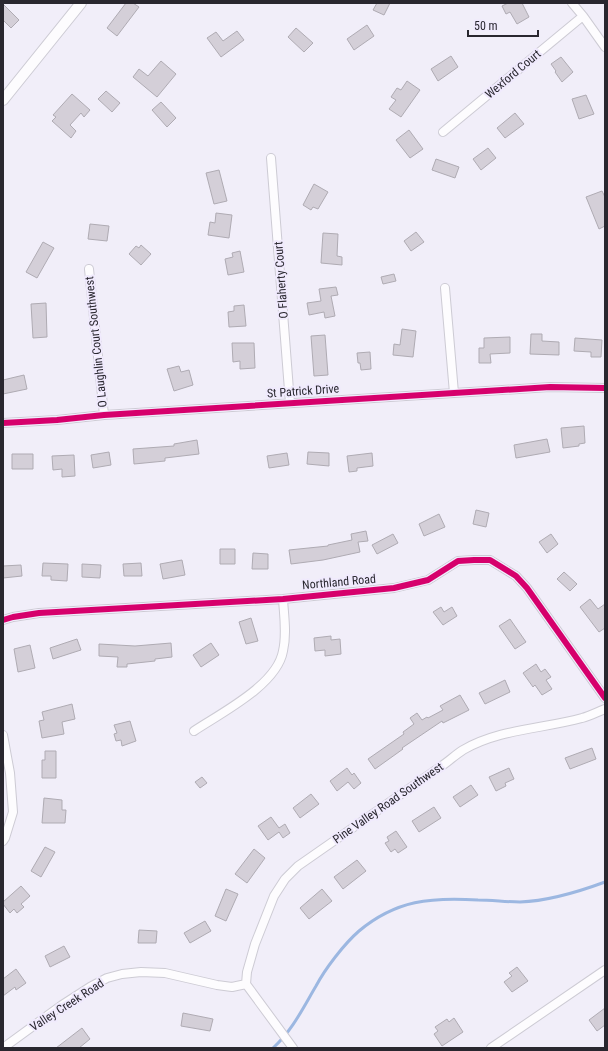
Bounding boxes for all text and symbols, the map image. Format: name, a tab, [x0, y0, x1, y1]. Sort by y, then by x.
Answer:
scale bar	[468, 12, 538, 38]
text: 50 m	[474, 19, 498, 33]
street label: Wexford Court	[482, 46, 544, 101]
street label: O Flaherty Court	[271, 241, 291, 319]
street label: O Laughlin Court Southwest	[82, 275, 110, 408]
street label: St Patrick Drive	[266, 381, 340, 401]
street label: Northland Road	[302, 572, 376, 592]
street label: Pine Valley Road Southwest	[330, 759, 446, 846]
street label: Valley Creek Road	[28, 976, 106, 1034]

